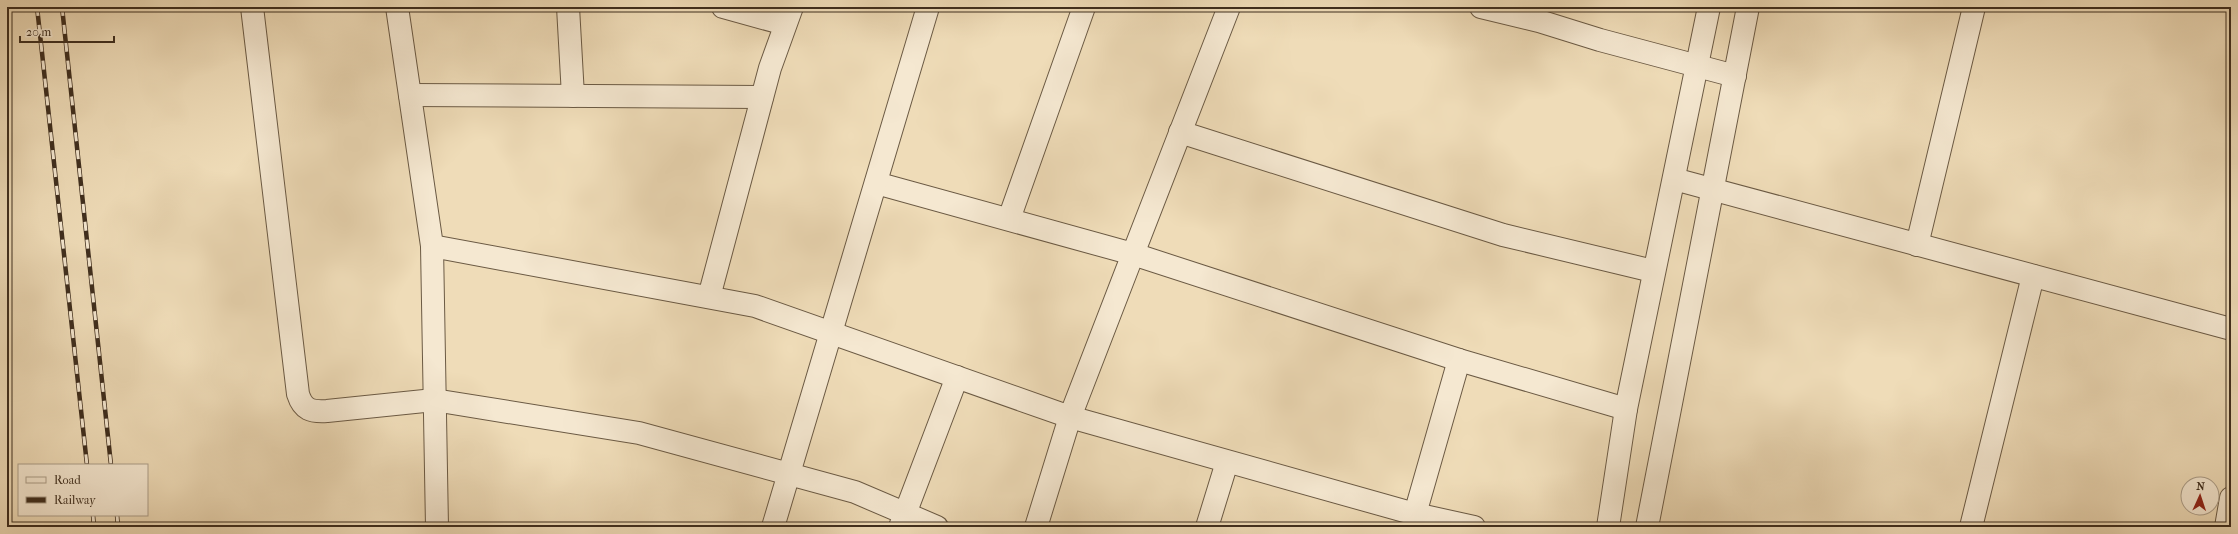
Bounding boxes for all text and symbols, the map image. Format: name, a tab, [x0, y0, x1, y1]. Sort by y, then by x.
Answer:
scale bar	[20, 18, 114, 44]
text: 20 m	[26, 25, 51, 39]
legend	[18, 464, 148, 516]
text: Road	[54, 473, 81, 487]
north arrow	[2180, 476, 2220, 516]
text: N	[2196, 480, 2206, 493]
text: Railway	[54, 493, 96, 507]

